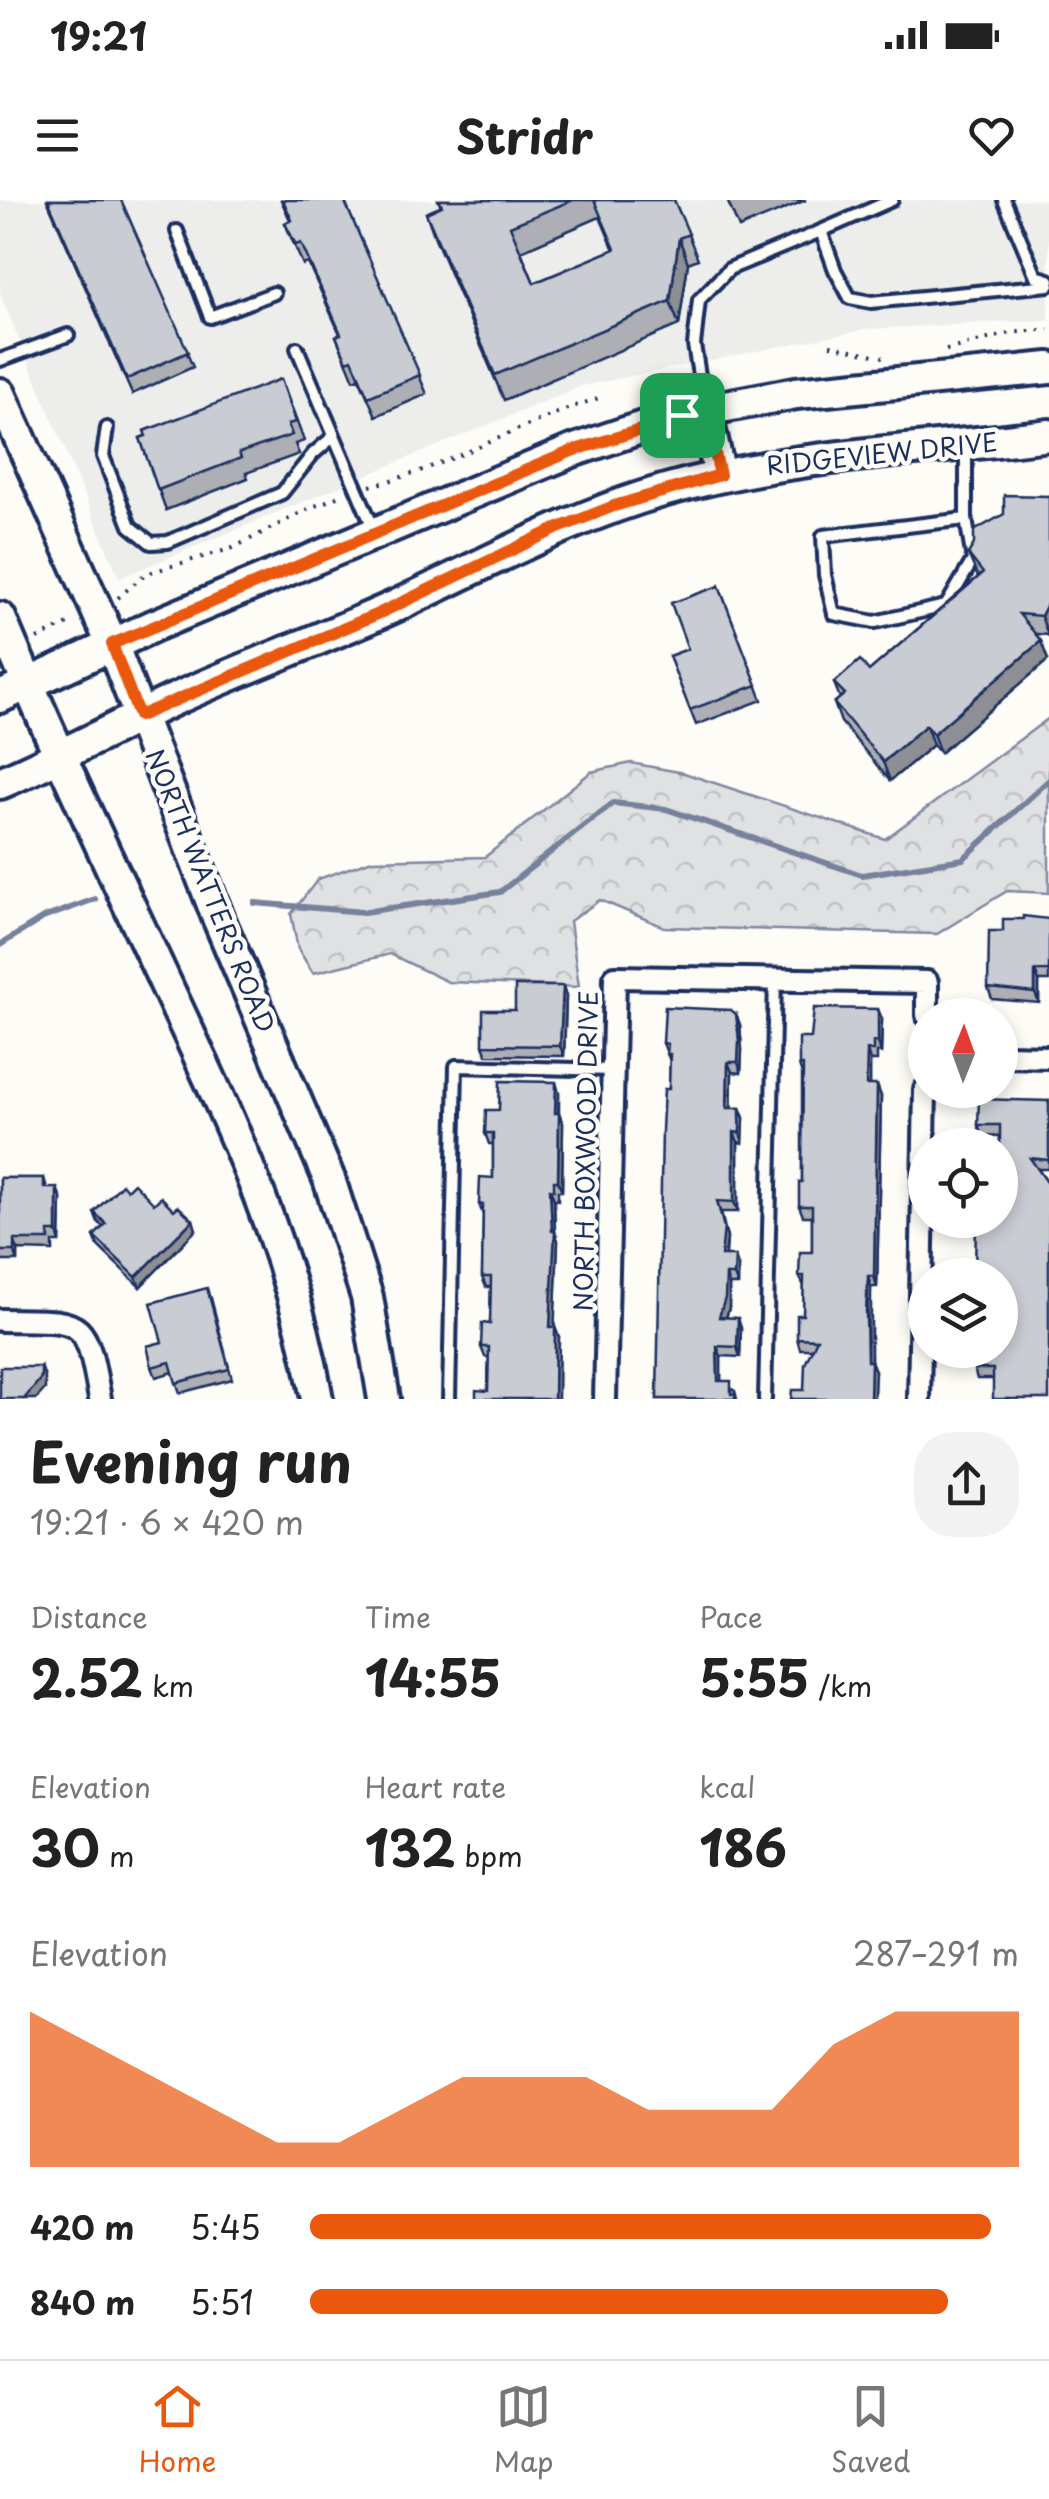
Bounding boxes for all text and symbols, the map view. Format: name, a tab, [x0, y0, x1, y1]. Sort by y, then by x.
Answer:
text: 19:21	[50, 7, 147, 64]
text: Stridr	[456, 101, 593, 169]
icon: menu	[30, 108, 85, 163]
icon: heart	[964, 108, 1019, 163]
pin	[640, 373, 725, 458]
icon: arrive	[655, 388, 710, 443]
street label: RIDGEVIEW DRIVE	[764, 422, 999, 484]
street label: NORTH WATTERS ROAD	[137, 743, 285, 1038]
street label: NORTH BOXWOOD DRIVE	[563, 990, 607, 1312]
north arrow	[908, 998, 1018, 1108]
map controls	[908, 998, 1018, 1368]
button: locate	[908, 1128, 1018, 1238]
button: layers	[908, 1258, 1018, 1368]
text: Evening run	[30, 1419, 352, 1502]
button: share	[914, 1432, 1019, 1537]
text: 19:21 · 6 × 420 m	[30, 1498, 304, 1546]
text: Distance	[30, 1595, 148, 1638]
text: Time	[365, 1595, 431, 1638]
text: Pace	[699, 1595, 763, 1638]
text: 2.52	[30, 1638, 143, 1714]
text: 14:55	[365, 1638, 501, 1714]
text: 5:55	[699, 1638, 809, 1714]
text: km	[143, 1664, 194, 1707]
text: /km	[809, 1664, 872, 1707]
text: Elevation	[30, 1765, 151, 1808]
text: Heart rate	[365, 1765, 506, 1808]
text: kcal	[699, 1765, 755, 1808]
text: 30	[30, 1808, 100, 1884]
text: 132	[365, 1808, 455, 1884]
text: 186	[699, 1808, 787, 1884]
text: m	[100, 1834, 134, 1877]
text: bpm	[455, 1834, 523, 1877]
text: Elevation	[30, 1929, 168, 1977]
text: 287–291 m	[853, 1929, 1019, 1977]
text: 420 m	[30, 2203, 134, 2251]
text: 5:45	[190, 2203, 261, 2251]
text: 840 m	[30, 2278, 135, 2326]
text: 5:51	[190, 2278, 254, 2326]
tab: Home	[139, 2379, 216, 2482]
tab: Map	[494, 2379, 554, 2482]
tab: Saved	[831, 2379, 910, 2482]

